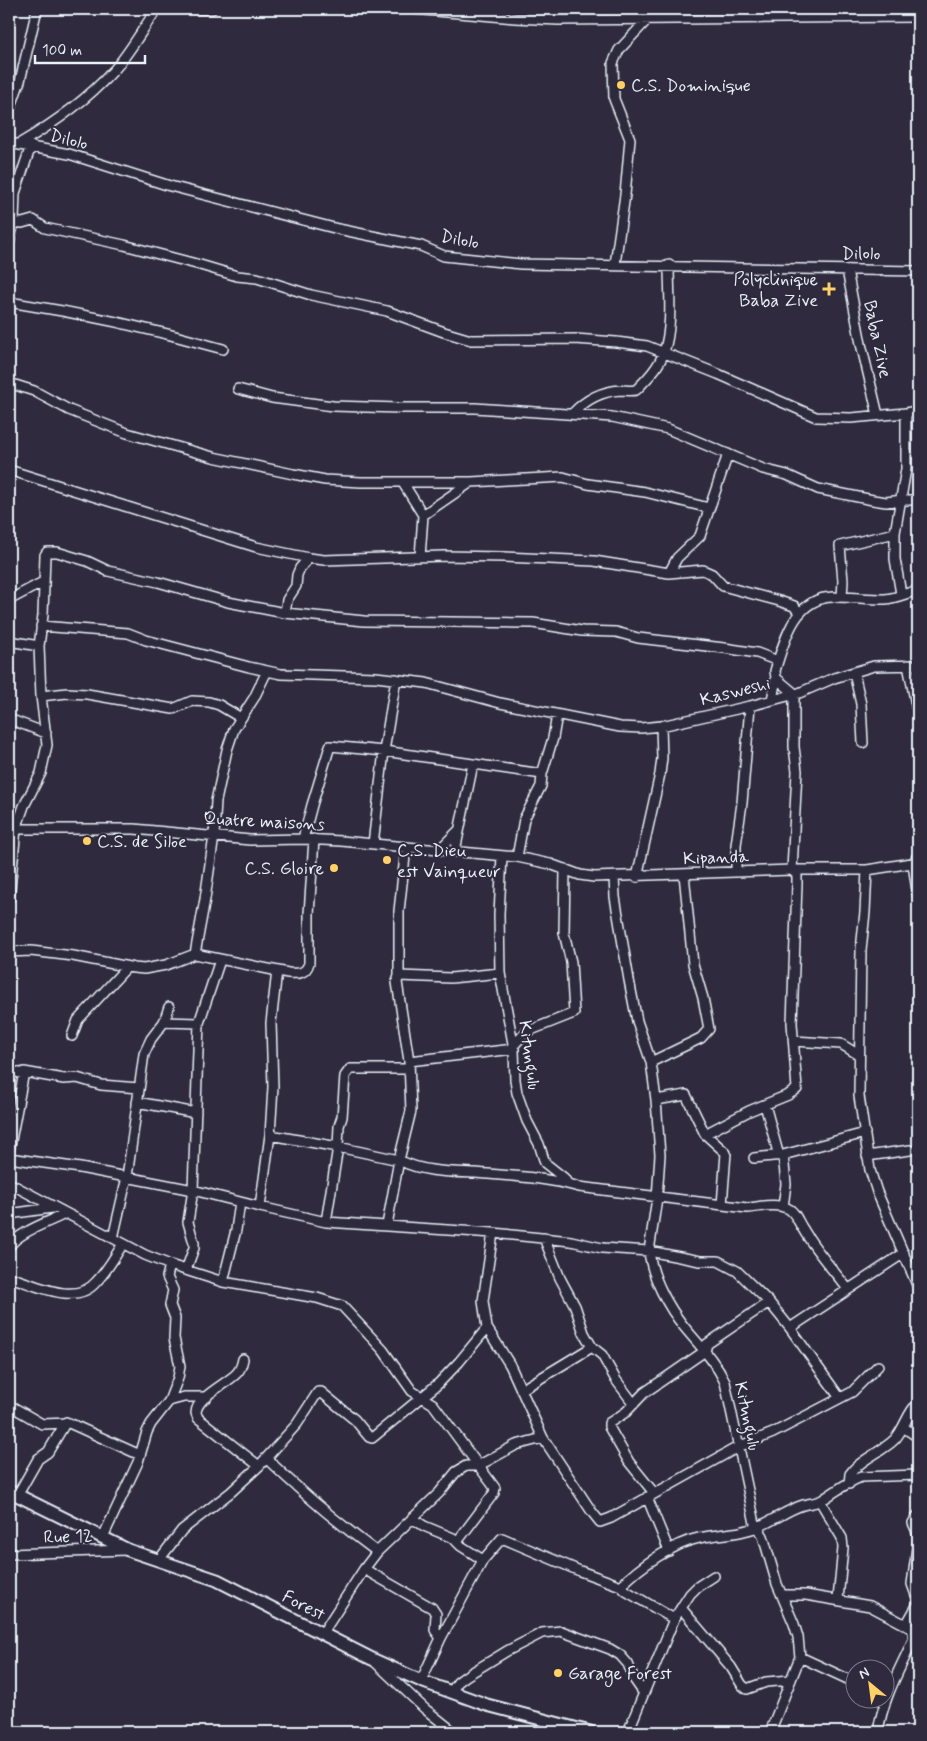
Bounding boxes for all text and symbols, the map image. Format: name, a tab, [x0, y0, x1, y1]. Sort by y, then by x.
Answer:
scale bar	[35, 32, 145, 64]
text: 100 m	[42, 41, 82, 61]
place label: C.S. Dominique	[631, 74, 751, 98]
marker: C.S. Dominique	[615, 79, 627, 91]
street label: Dilolo	[47, 124, 90, 156]
street label: Dilolo	[439, 225, 481, 255]
street label: Dilolo	[842, 242, 880, 266]
place label: Polyclinique Baba Zive	[734, 268, 818, 313]
marker: Polyclinique Baba Zive	[822, 282, 836, 296]
street label: Baba Zive	[857, 298, 897, 380]
street label: Kasweshi	[698, 672, 773, 712]
street label: Quatre maisons	[203, 807, 325, 837]
place label: C.S. de Siloe	[97, 830, 187, 854]
marker: C.S. de Siloe	[81, 835, 93, 847]
place label: C.S. Dieu est Vainqueur	[397, 839, 501, 884]
street label: Kipanda	[683, 845, 750, 871]
marker: C.S. Dieu est Vainqueur	[381, 854, 393, 866]
place label: C.S. Gloire	[245, 857, 324, 881]
marker: C.S. Gloire	[328, 862, 340, 874]
street label: Kitungulu	[510, 1019, 546, 1092]
street label: Kitungulu	[726, 1380, 766, 1453]
street label: Rue 12	[43, 1524, 93, 1550]
street label: Forest	[278, 1585, 330, 1627]
north arrow	[844, 1658, 894, 1708]
place label: Garage Forest	[568, 1662, 673, 1687]
text: N	[856, 1663, 873, 1684]
marker: Garage Forest	[552, 1667, 564, 1679]

